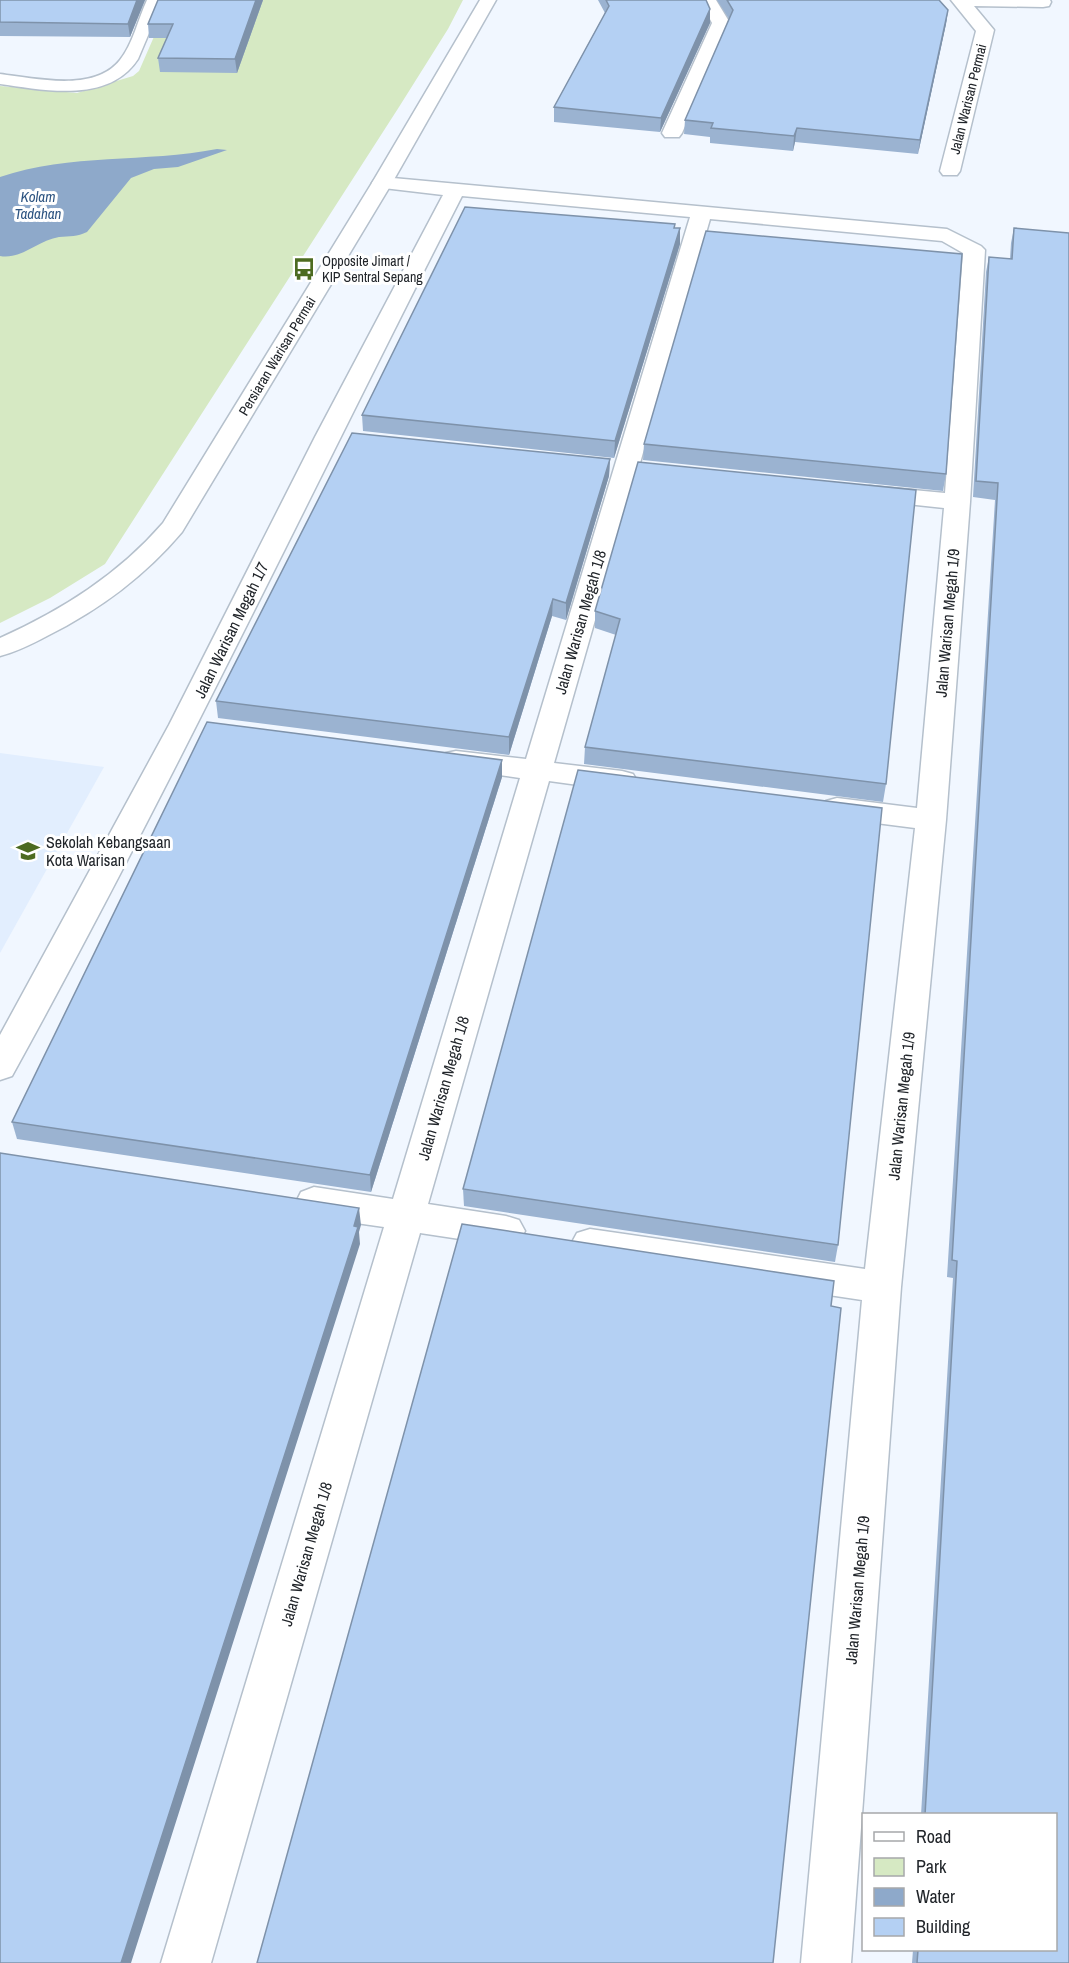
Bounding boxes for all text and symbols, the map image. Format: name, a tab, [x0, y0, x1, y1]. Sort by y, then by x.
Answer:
street label: Jalan Warisan Permai	[946, 42, 990, 156]
water label: Kolam Tadahan	[15, 186, 62, 224]
place label: Opposite Jimart / KIP Sentral Sepang	[322, 252, 423, 286]
bus stop icon: Opposite Jimart / KIP Sentral Sepang	[291, 256, 317, 282]
street label: Persiaran Warisan Permai	[234, 293, 320, 419]
street label: Jalan Warisan Megah 1/8	[549, 547, 611, 697]
street label: Jalan Warisan Megah 1/9	[930, 548, 964, 698]
street label: Jalan Warisan Megah 1/7	[188, 558, 274, 702]
place label: Sekolah Kebangsaan Kota Warisan	[46, 831, 171, 871]
school or university icon: Sekolah Kebangsaan Kota Warisan	[15, 838, 41, 864]
street label: Jalan Warisan Megah 1/8	[412, 1013, 474, 1163]
street label: Jalan Warisan Megah 1/9	[882, 1031, 920, 1181]
street label: Jalan Warisan Megah 1/8	[275, 1479, 337, 1629]
street label: Jalan Warisan Megah 1/9	[840, 1515, 874, 1665]
legend	[862, 1813, 1057, 1951]
text: Road	[916, 1824, 951, 1849]
text: Park	[916, 1854, 947, 1879]
text: Water	[916, 1884, 955, 1909]
text: Building	[916, 1914, 971, 1939]

